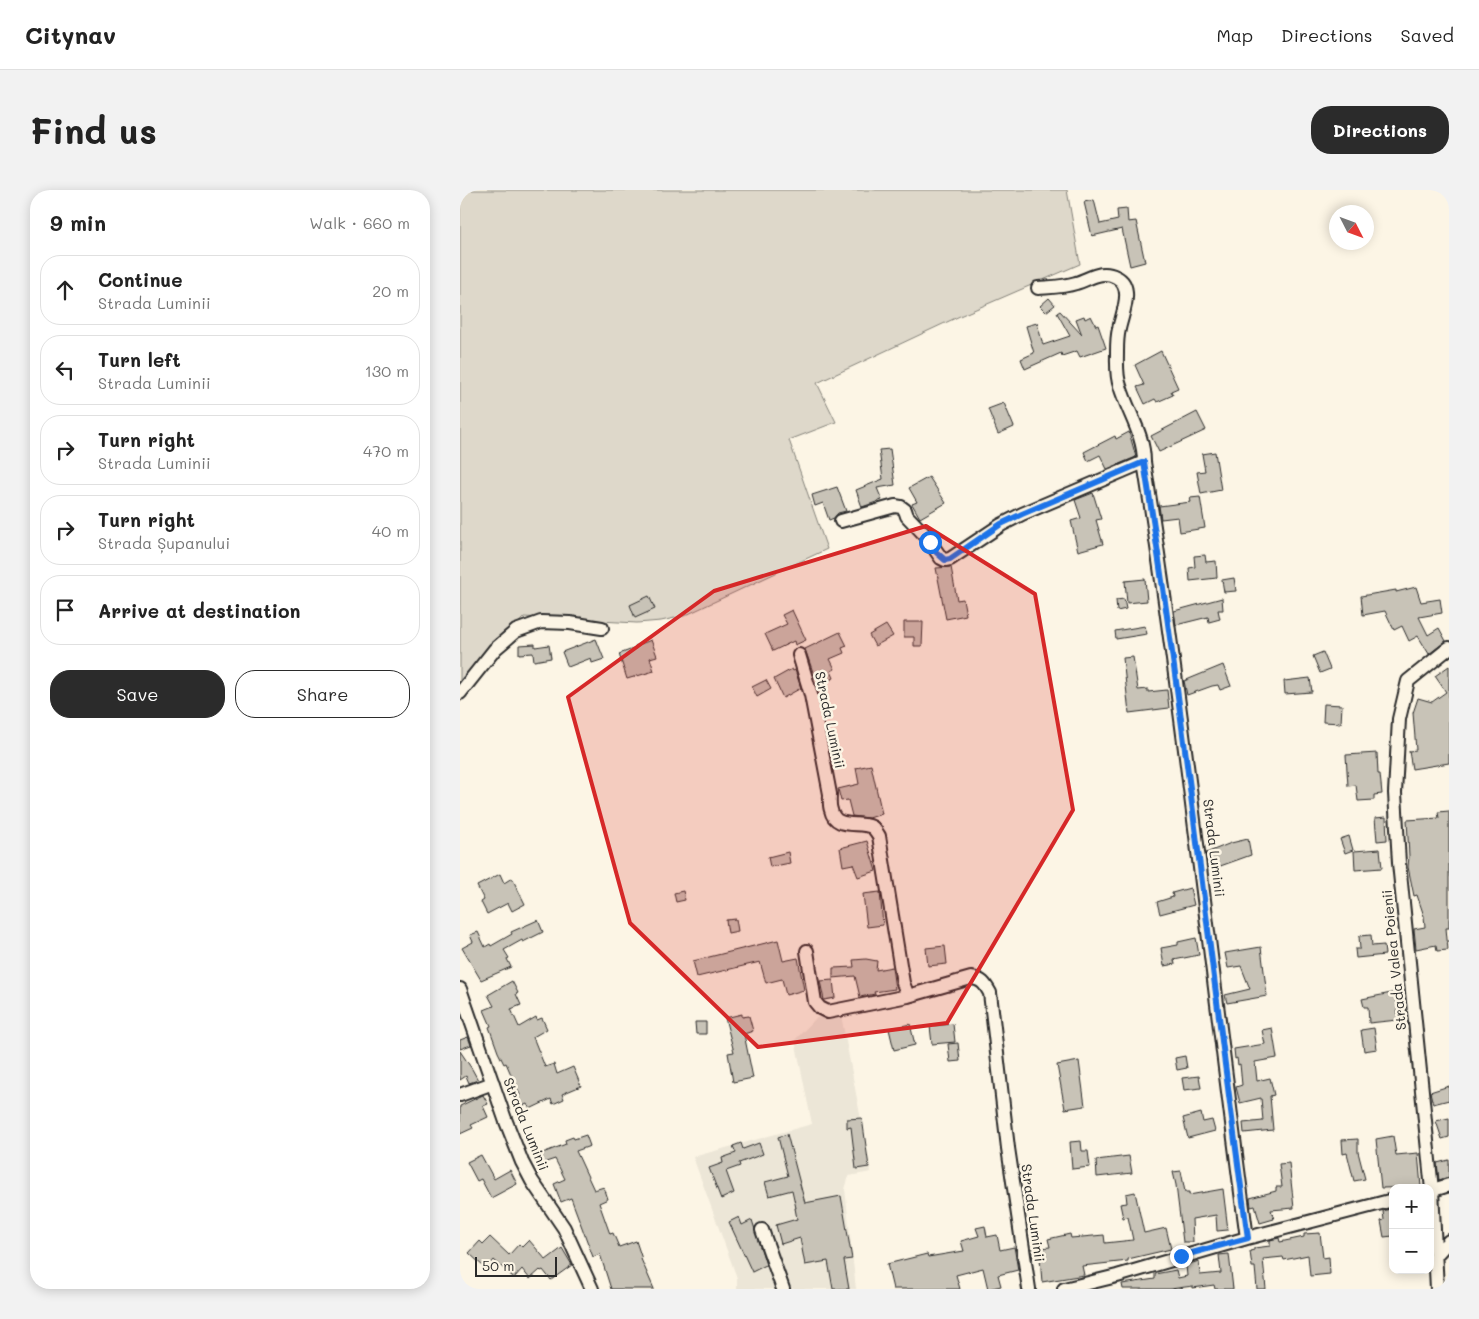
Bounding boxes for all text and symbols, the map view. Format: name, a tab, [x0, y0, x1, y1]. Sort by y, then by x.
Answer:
text: Citynav	[25, 19, 116, 50]
text: Map	[1216, 23, 1253, 47]
text: Directions	[1281, 23, 1373, 47]
text: Saved	[1401, 23, 1454, 47]
button: Directions	[1311, 106, 1449, 154]
text: Find us	[30, 107, 157, 153]
north arrow	[1329, 205, 1374, 250]
text: 9 min	[50, 209, 106, 236]
text: Walk · 660 m	[309, 212, 410, 233]
text: Continue	[98, 267, 183, 292]
icon: ahead	[51, 276, 79, 304]
text: 20 m	[372, 280, 409, 301]
text: Strada Luminii	[98, 292, 211, 313]
text: Turn left	[98, 347, 181, 372]
icon: left	[51, 356, 79, 384]
text: 130 m	[365, 360, 409, 381]
text: Strada Luminii	[98, 372, 211, 393]
text: Turn right	[98, 427, 195, 452]
icon: right	[51, 436, 79, 464]
text: 470 m	[363, 440, 409, 461]
text: Strada Luminii	[98, 452, 211, 473]
text: Turn right	[98, 507, 195, 532]
icon: right	[51, 516, 79, 544]
text: 40 m	[372, 520, 409, 541]
route start	[919, 531, 942, 554]
text: Strada Șupanului	[98, 532, 230, 553]
icon: arrive	[51, 596, 79, 624]
text: Arrive at destination	[98, 598, 301, 623]
button: Save	[50, 670, 225, 718]
button: Share	[235, 670, 410, 718]
street label: Strada Luminii	[811, 670, 850, 770]
street label: Strada Luminii	[1199, 798, 1230, 898]
street label: Strada Valea Poienii	[1377, 889, 1410, 1031]
street label: Strada Luminii	[499, 1075, 554, 1173]
street label: Strada Luminii	[1017, 1163, 1050, 1263]
map controls	[1389, 1184, 1434, 1274]
button: +	[1389, 1184, 1434, 1229]
button: −	[1389, 1229, 1434, 1274]
route end	[1170, 1245, 1193, 1268]
scale bar	[475, 1254, 558, 1277]
text: 50 m	[482, 1256, 514, 1275]

